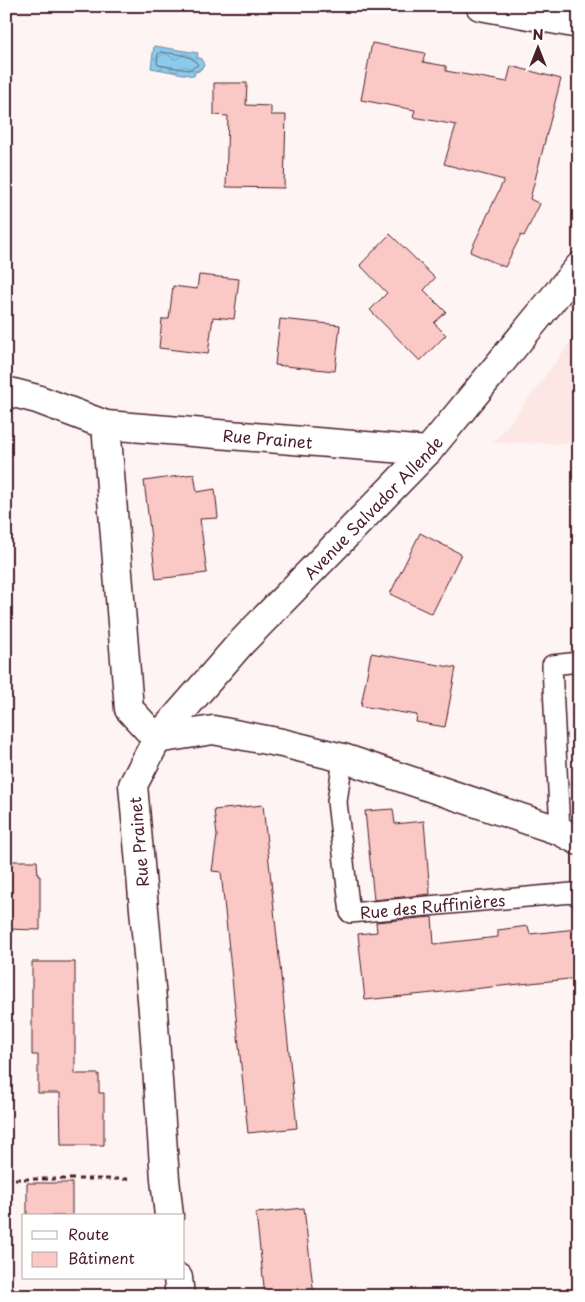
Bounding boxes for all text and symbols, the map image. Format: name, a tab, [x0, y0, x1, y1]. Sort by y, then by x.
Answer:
north arrow	[512, 22, 562, 72]
text: N	[532, 24, 544, 45]
street label: Rue Prainet	[222, 422, 314, 454]
street label: Avenue Salvador Allende	[298, 431, 448, 584]
street label: Rue Prainet	[122, 796, 154, 888]
street label: Rue des Ruffinières	[359, 887, 506, 924]
legend	[22, 1214, 185, 1280]
text: Route	[68, 1222, 109, 1245]
text: Bâtiment	[68, 1246, 135, 1269]

